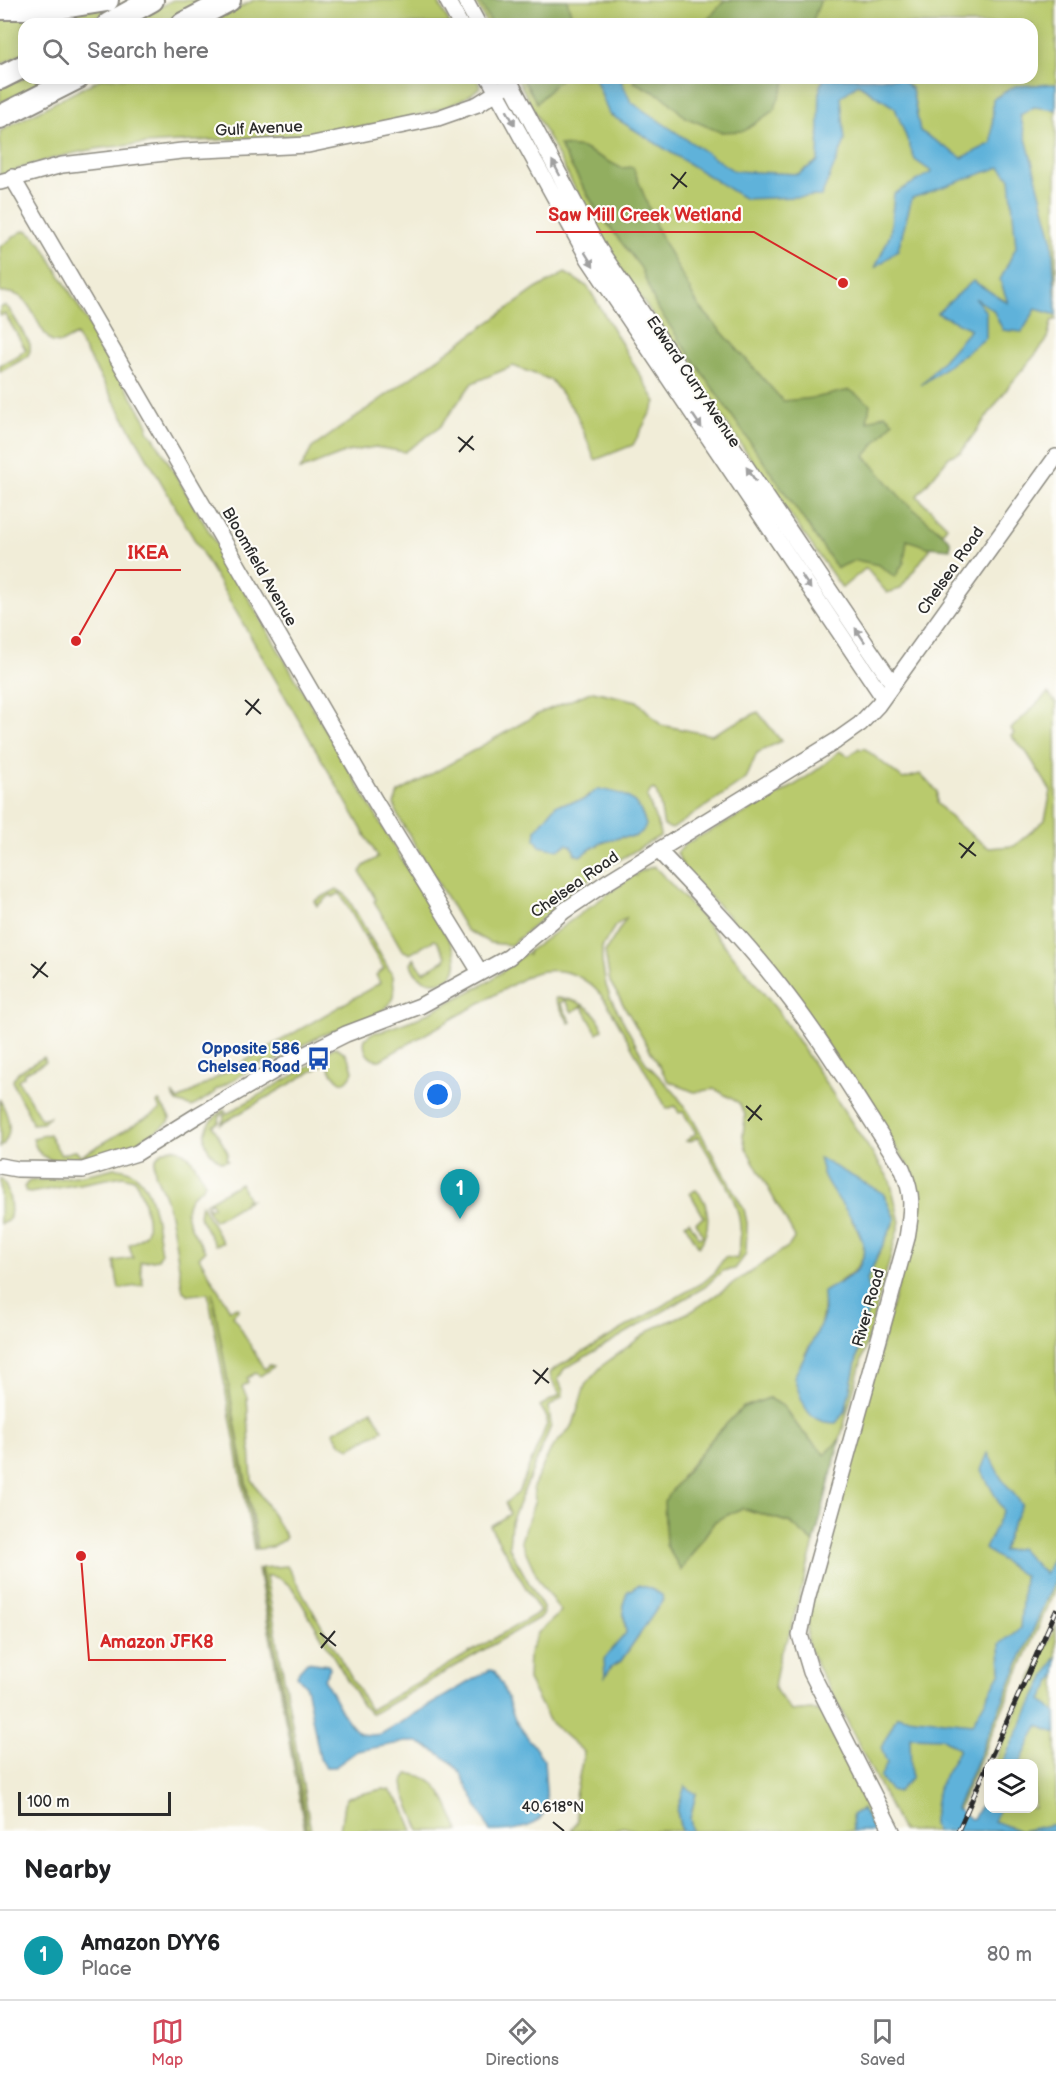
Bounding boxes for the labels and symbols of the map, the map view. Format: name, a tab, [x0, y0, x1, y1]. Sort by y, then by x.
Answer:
one-way arrow	[506, 109, 516, 126]
street label: Gulf Avenue	[215, 117, 304, 141]
one-way arrow	[551, 159, 561, 176]
callout: Saw Mill Creek Wetland	[536, 196, 754, 232]
text: Saw Mill Creek Wetland	[548, 205, 742, 226]
one-way arrow	[583, 251, 594, 267]
street label: Edward Curry Avenue	[642, 313, 744, 452]
one-way arrow	[692, 412, 703, 429]
one-way arrow	[746, 466, 757, 482]
street label: Bloomfield Avenue	[217, 504, 301, 630]
street label: Chelsea Road	[914, 523, 988, 619]
callout: IKEA	[116, 534, 181, 570]
text: IKEA	[127, 543, 170, 564]
one-way arrow	[800, 574, 812, 590]
one-way arrow	[854, 628, 866, 644]
street label: Chelsea Road	[527, 848, 623, 922]
place label: Opposite 586 Chelsea Road	[198, 1040, 300, 1077]
bus stop icon: Opposite 586 Chelsea Road	[305, 1045, 331, 1071]
your location	[423, 1080, 452, 1109]
pin: 1	[440, 1170, 480, 1219]
street label: River Road	[849, 1267, 889, 1349]
callout: Amazon JFK8	[89, 1624, 226, 1660]
text: Amazon JFK8	[99, 1632, 214, 1653]
scale bar	[18, 1789, 171, 1816]
text: 40.618°N	[522, 1798, 584, 1817]

